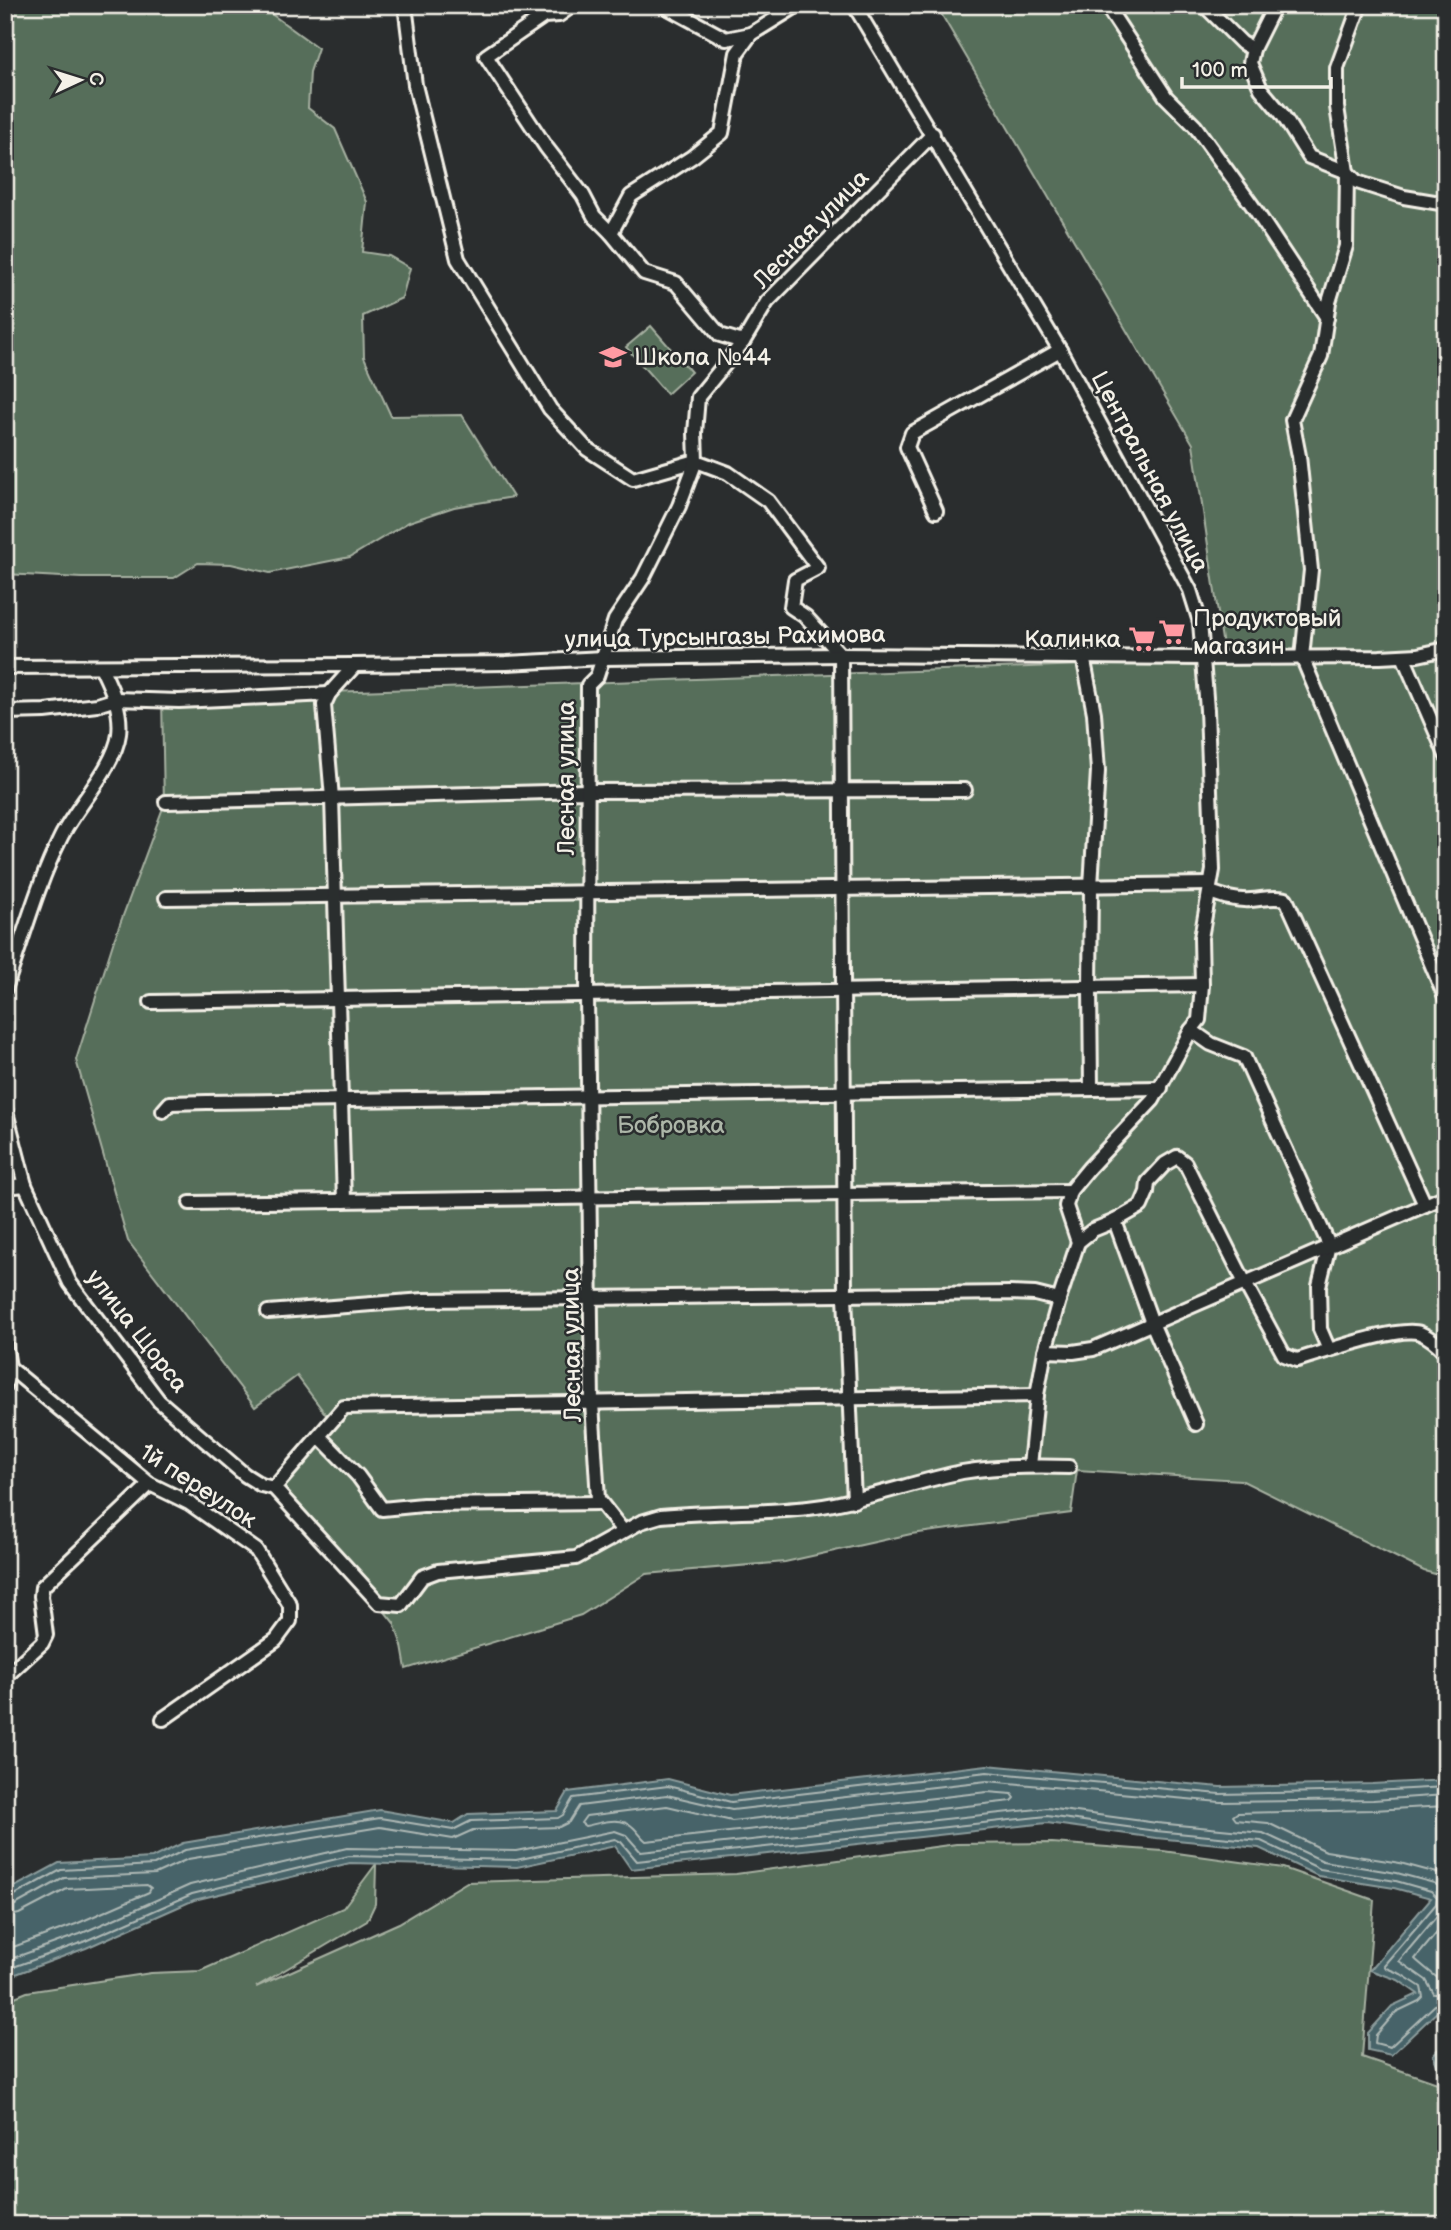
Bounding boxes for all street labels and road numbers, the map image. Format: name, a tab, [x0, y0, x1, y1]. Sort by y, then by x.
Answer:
street label: Лесная улица	[746, 163, 875, 295]
street label: Центральная улица	[1085, 366, 1215, 578]
street label: улица Турсынгазы Рахимова	[564, 620, 886, 654]
street label: Лесная улица	[552, 701, 581, 856]
street label: улица Щорса	[80, 1264, 194, 1398]
street label: Лесная улица	[556, 1268, 588, 1423]
street label: 1й переулок	[134, 1437, 262, 1535]

